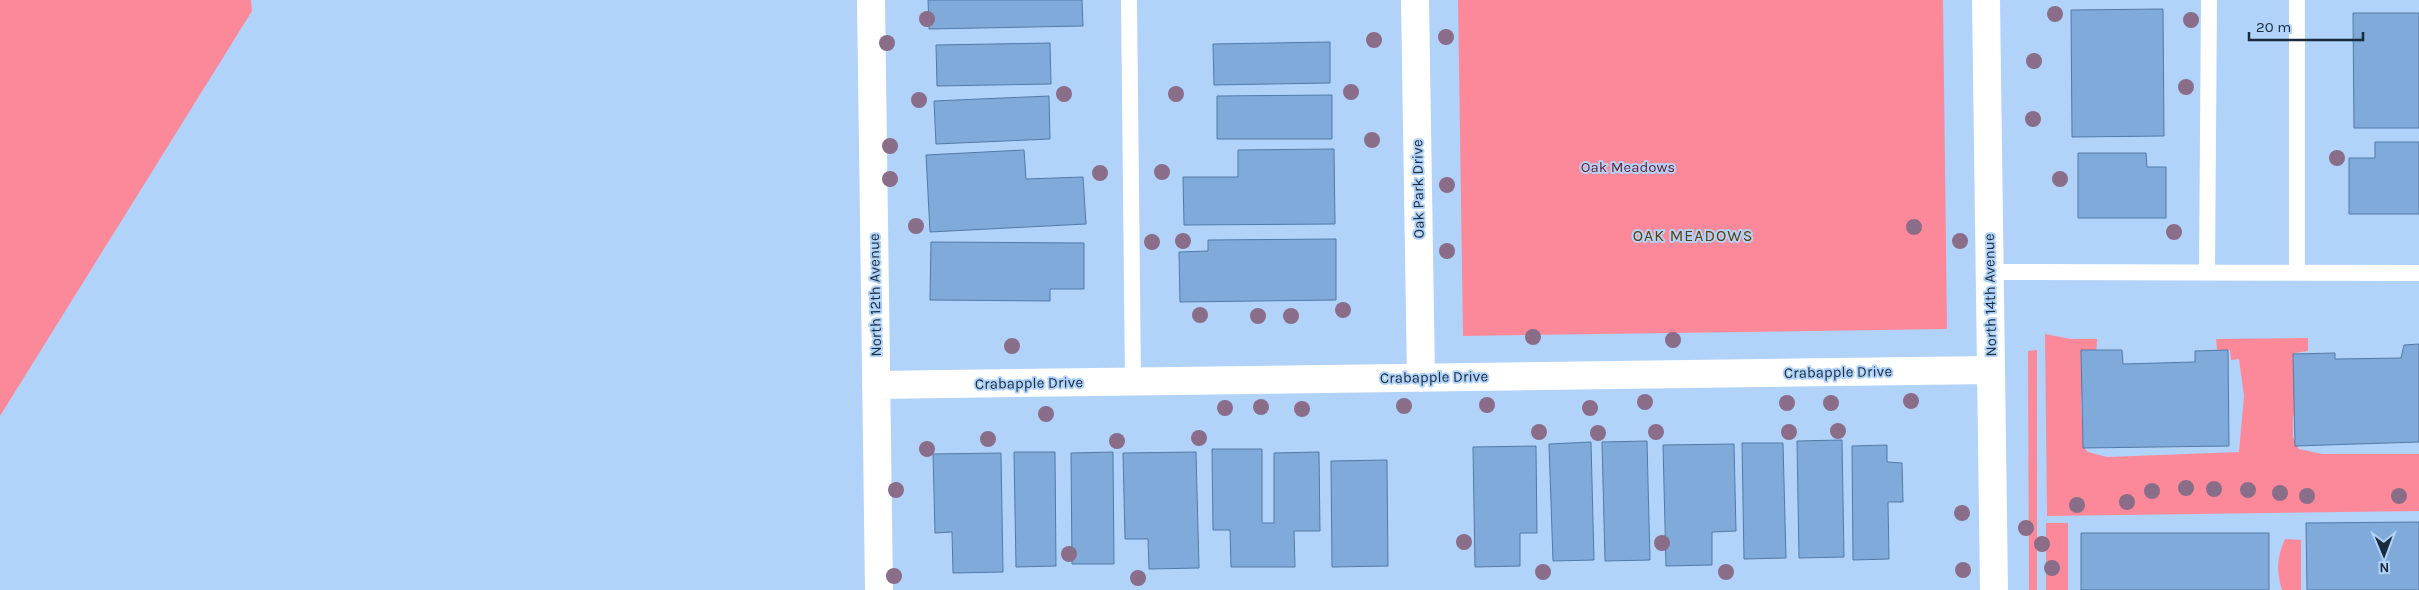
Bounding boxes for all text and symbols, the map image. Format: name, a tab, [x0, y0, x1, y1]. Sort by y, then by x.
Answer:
scale bar	[2249, 10, 2363, 42]
text: 20 m	[2256, 18, 2291, 36]
street label: Oak Park Drive	[1408, 139, 1428, 239]
park label: Oak Meadows	[1581, 158, 1675, 176]
district label: OAK MEADOWS	[1633, 226, 1753, 245]
street label: North 12th Avenue	[865, 233, 885, 357]
street label: North 14th Avenue	[1980, 233, 2000, 357]
street label: Crabapple Drive	[1784, 362, 1892, 382]
street label: Crabapple Drive	[1380, 367, 1488, 387]
street label: Crabapple Drive	[975, 373, 1083, 393]
north arrow	[2359, 530, 2409, 580]
text: N	[2379, 559, 2389, 576]

